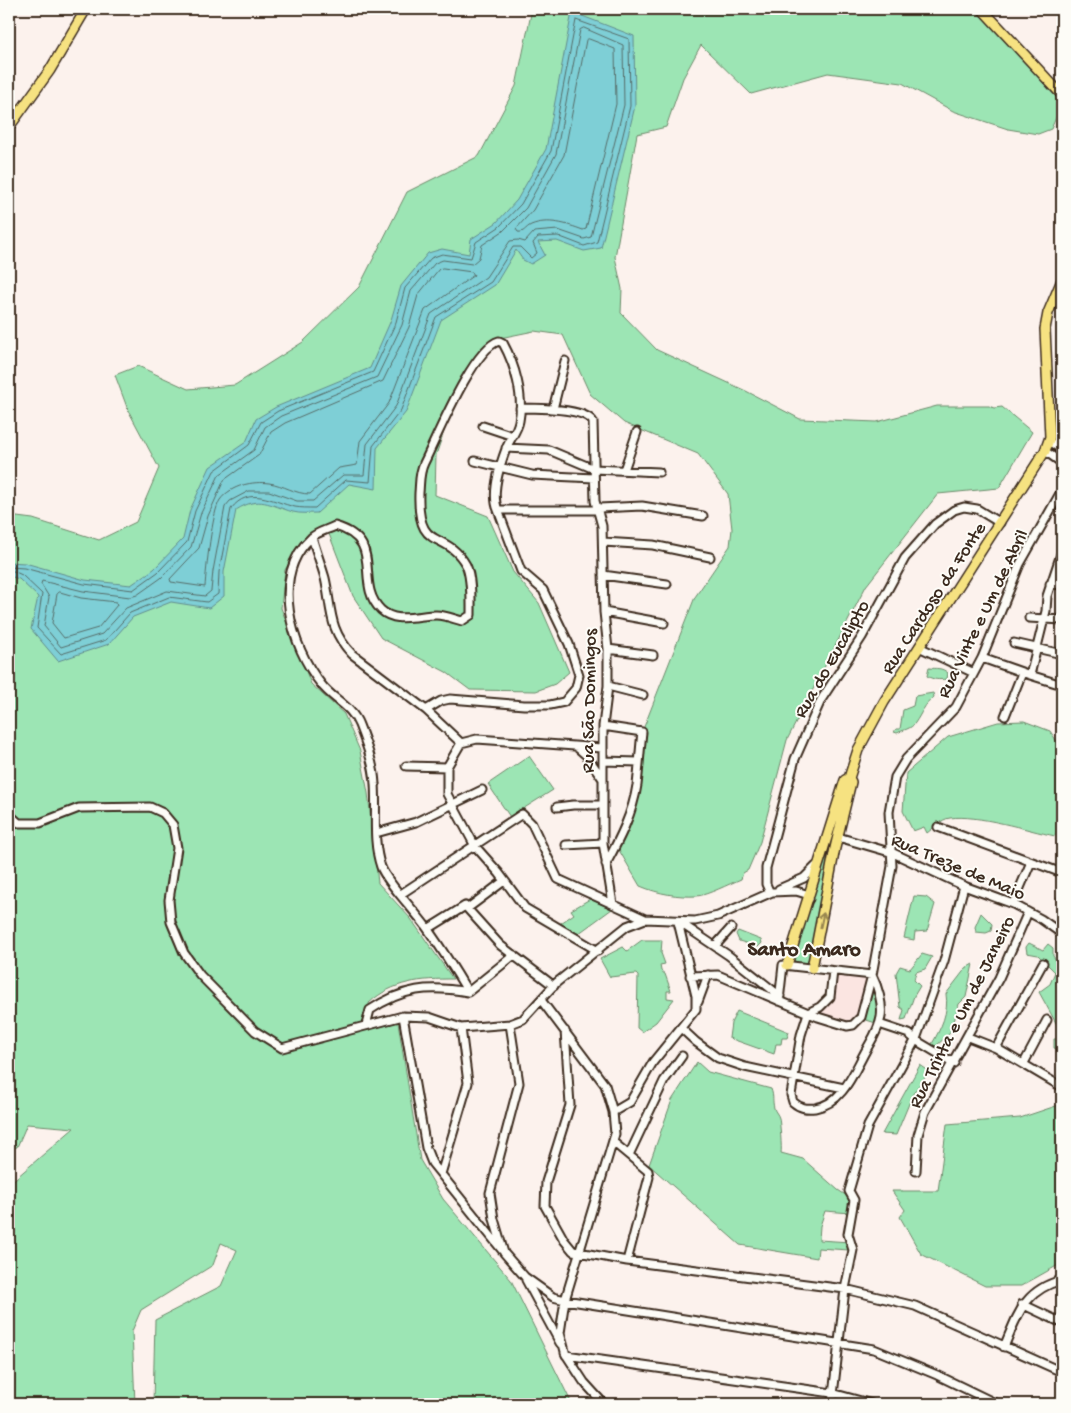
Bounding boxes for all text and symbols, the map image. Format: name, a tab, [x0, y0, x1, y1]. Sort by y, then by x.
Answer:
street label: Rua Cardoso da Fonte	[877, 519, 993, 679]
street label: Rua Vinte e Um de Abril	[933, 527, 1035, 703]
street label: Rua do Eucalipto	[790, 597, 876, 723]
street label: Rua São Domingos	[578, 628, 603, 773]
street label: Rua Treze de Maio	[887, 830, 1028, 907]
street label: Rua Trinta e Um de Janeiro	[905, 912, 1022, 1113]
one-way arrow	[818, 913, 827, 929]
district label: Santo Amaro	[747, 939, 861, 964]

